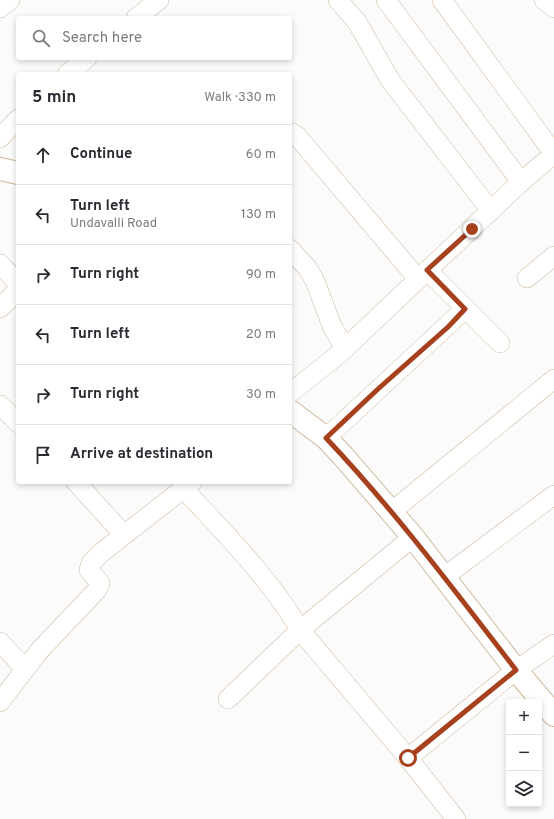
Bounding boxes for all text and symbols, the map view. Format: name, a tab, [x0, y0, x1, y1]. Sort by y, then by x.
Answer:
search box	[16, 16, 292, 60]
icon: search	[30, 27, 52, 49]
text: Search here	[62, 29, 142, 48]
text: 5 min	[32, 87, 76, 109]
text: Walk · 330 m	[204, 90, 276, 106]
icon: ahead	[32, 144, 54, 166]
text: Continue	[70, 145, 132, 164]
text: 60 m	[246, 147, 276, 163]
text: Turn left	[70, 197, 130, 216]
icon: left	[32, 204, 54, 226]
text: 130 m	[241, 207, 276, 223]
text: Undavalli Road	[70, 216, 157, 232]
route end	[463, 220, 481, 238]
icon: right	[32, 264, 54, 286]
text: Turn right	[70, 265, 139, 284]
text: 90 m	[246, 267, 276, 283]
icon: left	[32, 324, 54, 346]
text: Turn left	[70, 325, 130, 344]
text: 20 m	[246, 327, 276, 343]
icon: right	[32, 384, 54, 406]
text: Turn right	[70, 385, 139, 404]
text: 30 m	[246, 387, 276, 403]
icon: arrive	[32, 444, 54, 466]
text: Arrive at destination	[70, 445, 213, 464]
map controls	[506, 699, 542, 807]
button: +	[506, 699, 542, 735]
button: −	[506, 735, 542, 771]
route start	[399, 749, 417, 767]
button: layers	[506, 771, 542, 807]

